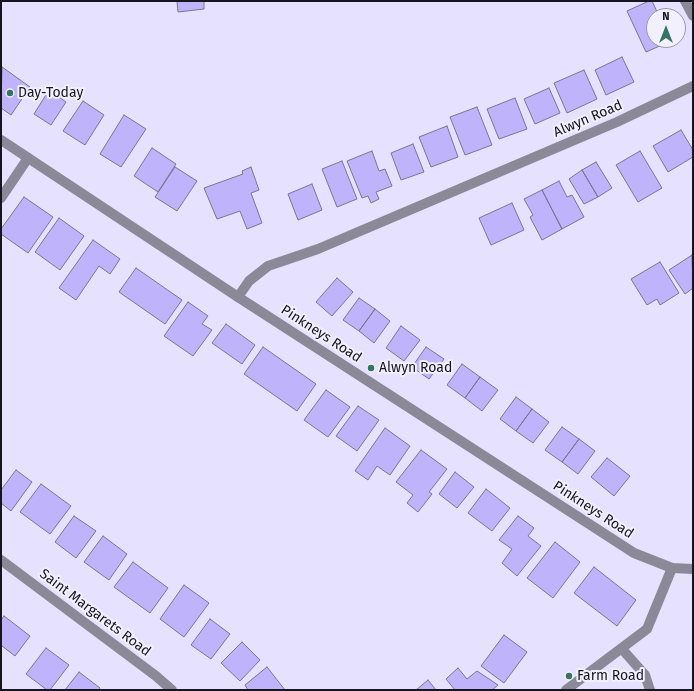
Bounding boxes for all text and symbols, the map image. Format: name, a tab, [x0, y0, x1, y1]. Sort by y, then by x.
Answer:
north arrow	[646, 8, 686, 48]
text: N	[662, 10, 670, 23]
place label: Day-Today	[18, 85, 83, 101]
marker: Day-Today	[5, 88, 15, 98]
street label: Alwyn Road	[551, 97, 625, 141]
street label: Pinkneys Road	[278, 302, 364, 366]
place label: Alwyn Road	[379, 360, 452, 376]
marker: Alwyn Road	[366, 363, 376, 373]
street label: Pinkneys Road	[550, 478, 636, 542]
street label: Saint Margarets Road	[36, 566, 154, 660]
place label: Farm Road	[577, 668, 644, 684]
marker: Farm Road	[564, 671, 574, 681]

